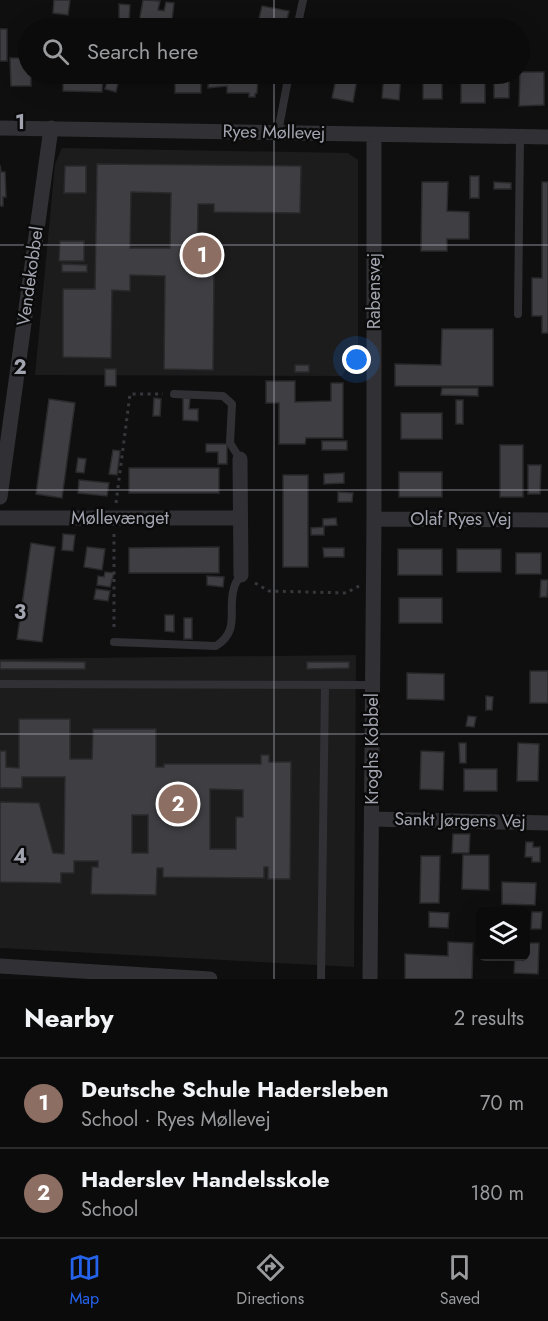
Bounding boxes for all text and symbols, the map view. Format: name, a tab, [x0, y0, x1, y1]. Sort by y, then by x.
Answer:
search box	[18, 18, 530, 84]
icon: search	[39, 35, 72, 68]
text: Search here	[87, 35, 198, 67]
text: 1	[15, 108, 25, 137]
street label: Ryes Møllevej	[222, 118, 326, 146]
street label: Vendekobbel	[10, 225, 50, 327]
pin: 1	[182, 232, 222, 278]
street label: Rabensvej	[361, 253, 387, 329]
your location	[342, 345, 371, 374]
text: 2	[13, 353, 27, 382]
street label: Møllevænget	[71, 505, 170, 531]
street label: Olaf Ryes Vej	[410, 506, 512, 532]
text: 3	[14, 598, 26, 627]
street label: Kroghs Kobbel	[359, 693, 385, 805]
pin: 2	[158, 782, 198, 826]
street label: Sankt Jørgens Vej	[394, 806, 526, 834]
text: 4	[13, 842, 27, 871]
map controls	[476, 907, 530, 961]
button: layers	[476, 907, 530, 961]
text: Nearby	[24, 999, 113, 1037]
text: 2 results	[454, 1004, 524, 1033]
text: Deutsche Schule Hadersleben	[81, 1073, 389, 1105]
text: 1	[38, 1089, 49, 1118]
text: 70 m	[480, 1089, 524, 1118]
text: School · Ryes Møllevej	[81, 1105, 271, 1134]
text: Haderslev Handelsskole	[81, 1163, 330, 1195]
text: 2	[37, 1179, 50, 1208]
text: 180 m	[470, 1179, 524, 1208]
text: School	[81, 1195, 138, 1224]
tab: Map	[68, 1251, 101, 1310]
tab: Directions	[236, 1251, 304, 1310]
tab: Saved	[440, 1251, 480, 1310]

